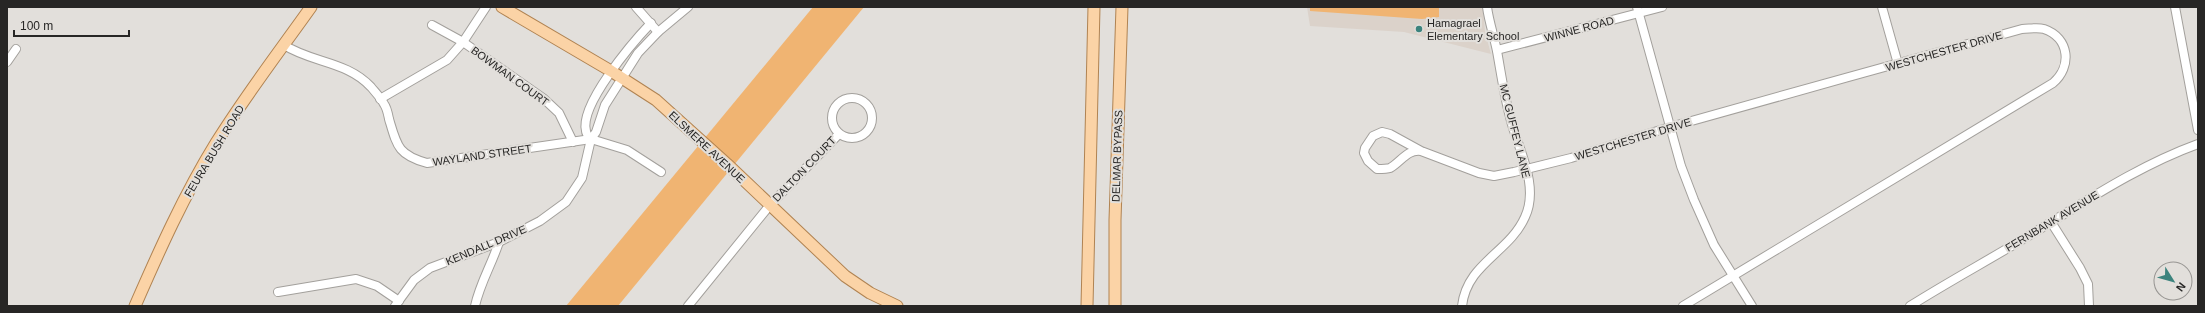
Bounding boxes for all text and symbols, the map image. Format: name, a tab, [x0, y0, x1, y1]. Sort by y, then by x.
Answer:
scale bar	[14, 12, 129, 38]
street label: WINNE ROAD	[1543, 14, 1615, 44]
place label: Hamagrael Elementary School	[1427, 17, 1519, 42]
text: 100 m	[20, 19, 53, 33]
marker: Hamagrael Elementary School	[1414, 24, 1424, 34]
street label: WESTCHESTER DRIVE	[1884, 29, 2004, 73]
street label: BOWMAN COURT	[469, 44, 551, 108]
street label: MC GUFFEY LANE	[1498, 83, 1532, 179]
street label: FEURA BUSH ROAD	[182, 103, 246, 199]
street label: ELSMERE AVENUE	[667, 109, 747, 185]
street label: DELMAR BYPASS	[1109, 110, 1125, 202]
street label: WESTCHESTER DRIVE	[1573, 116, 1693, 162]
street label: DALTON COURT	[770, 134, 838, 204]
street label: WAYLAND STREET	[432, 142, 532, 168]
street label: FERNBANK AVENUE	[2003, 188, 2101, 254]
street label: KENDALL DRIVE	[444, 223, 528, 267]
north arrow	[2153, 261, 2193, 301]
text: N	[2174, 280, 2188, 294]

